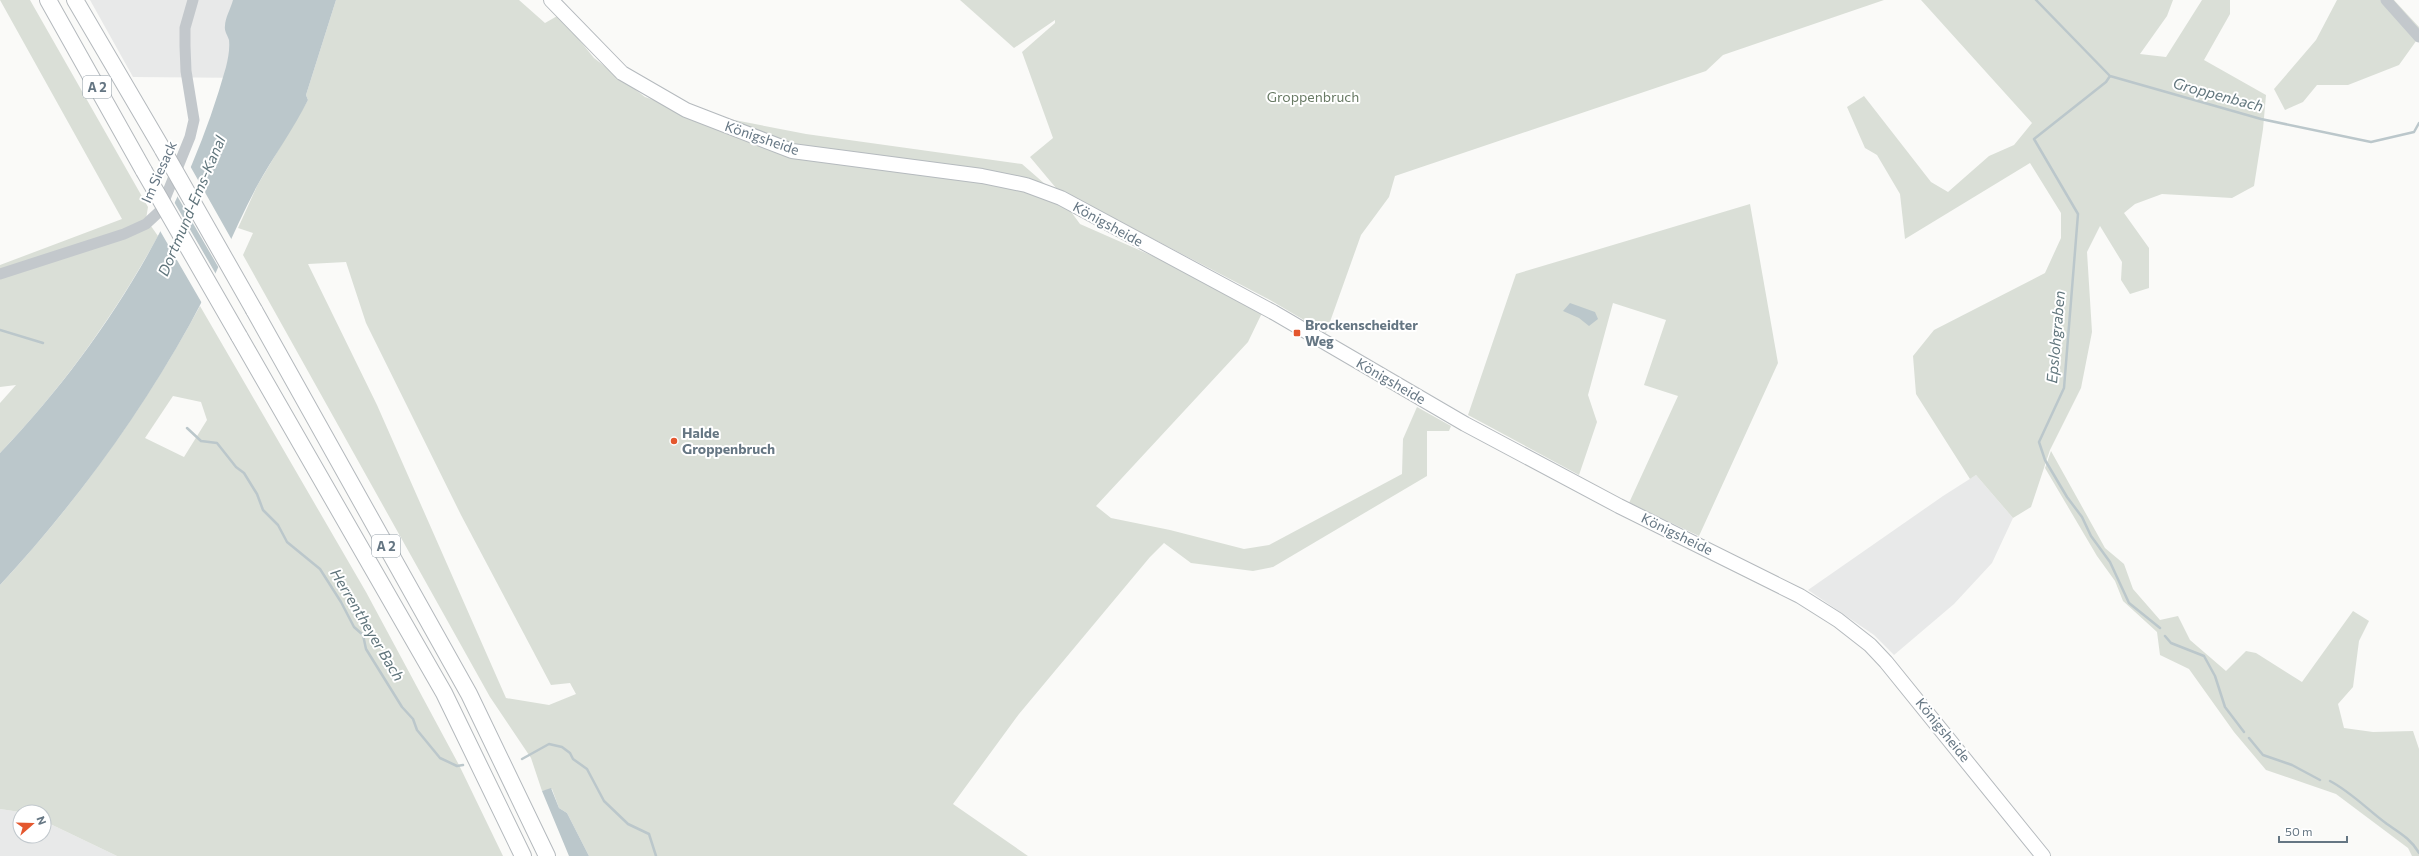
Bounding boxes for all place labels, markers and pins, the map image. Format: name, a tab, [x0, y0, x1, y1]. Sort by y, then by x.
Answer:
place label: Brockenscheidter Weg	[1305, 316, 1418, 349]
marker: Brockenscheidter Weg	[1292, 328, 1302, 338]
place label: Halde Groppenbruch	[682, 424, 775, 457]
marker: Halde Groppenbruch	[669, 436, 679, 446]

